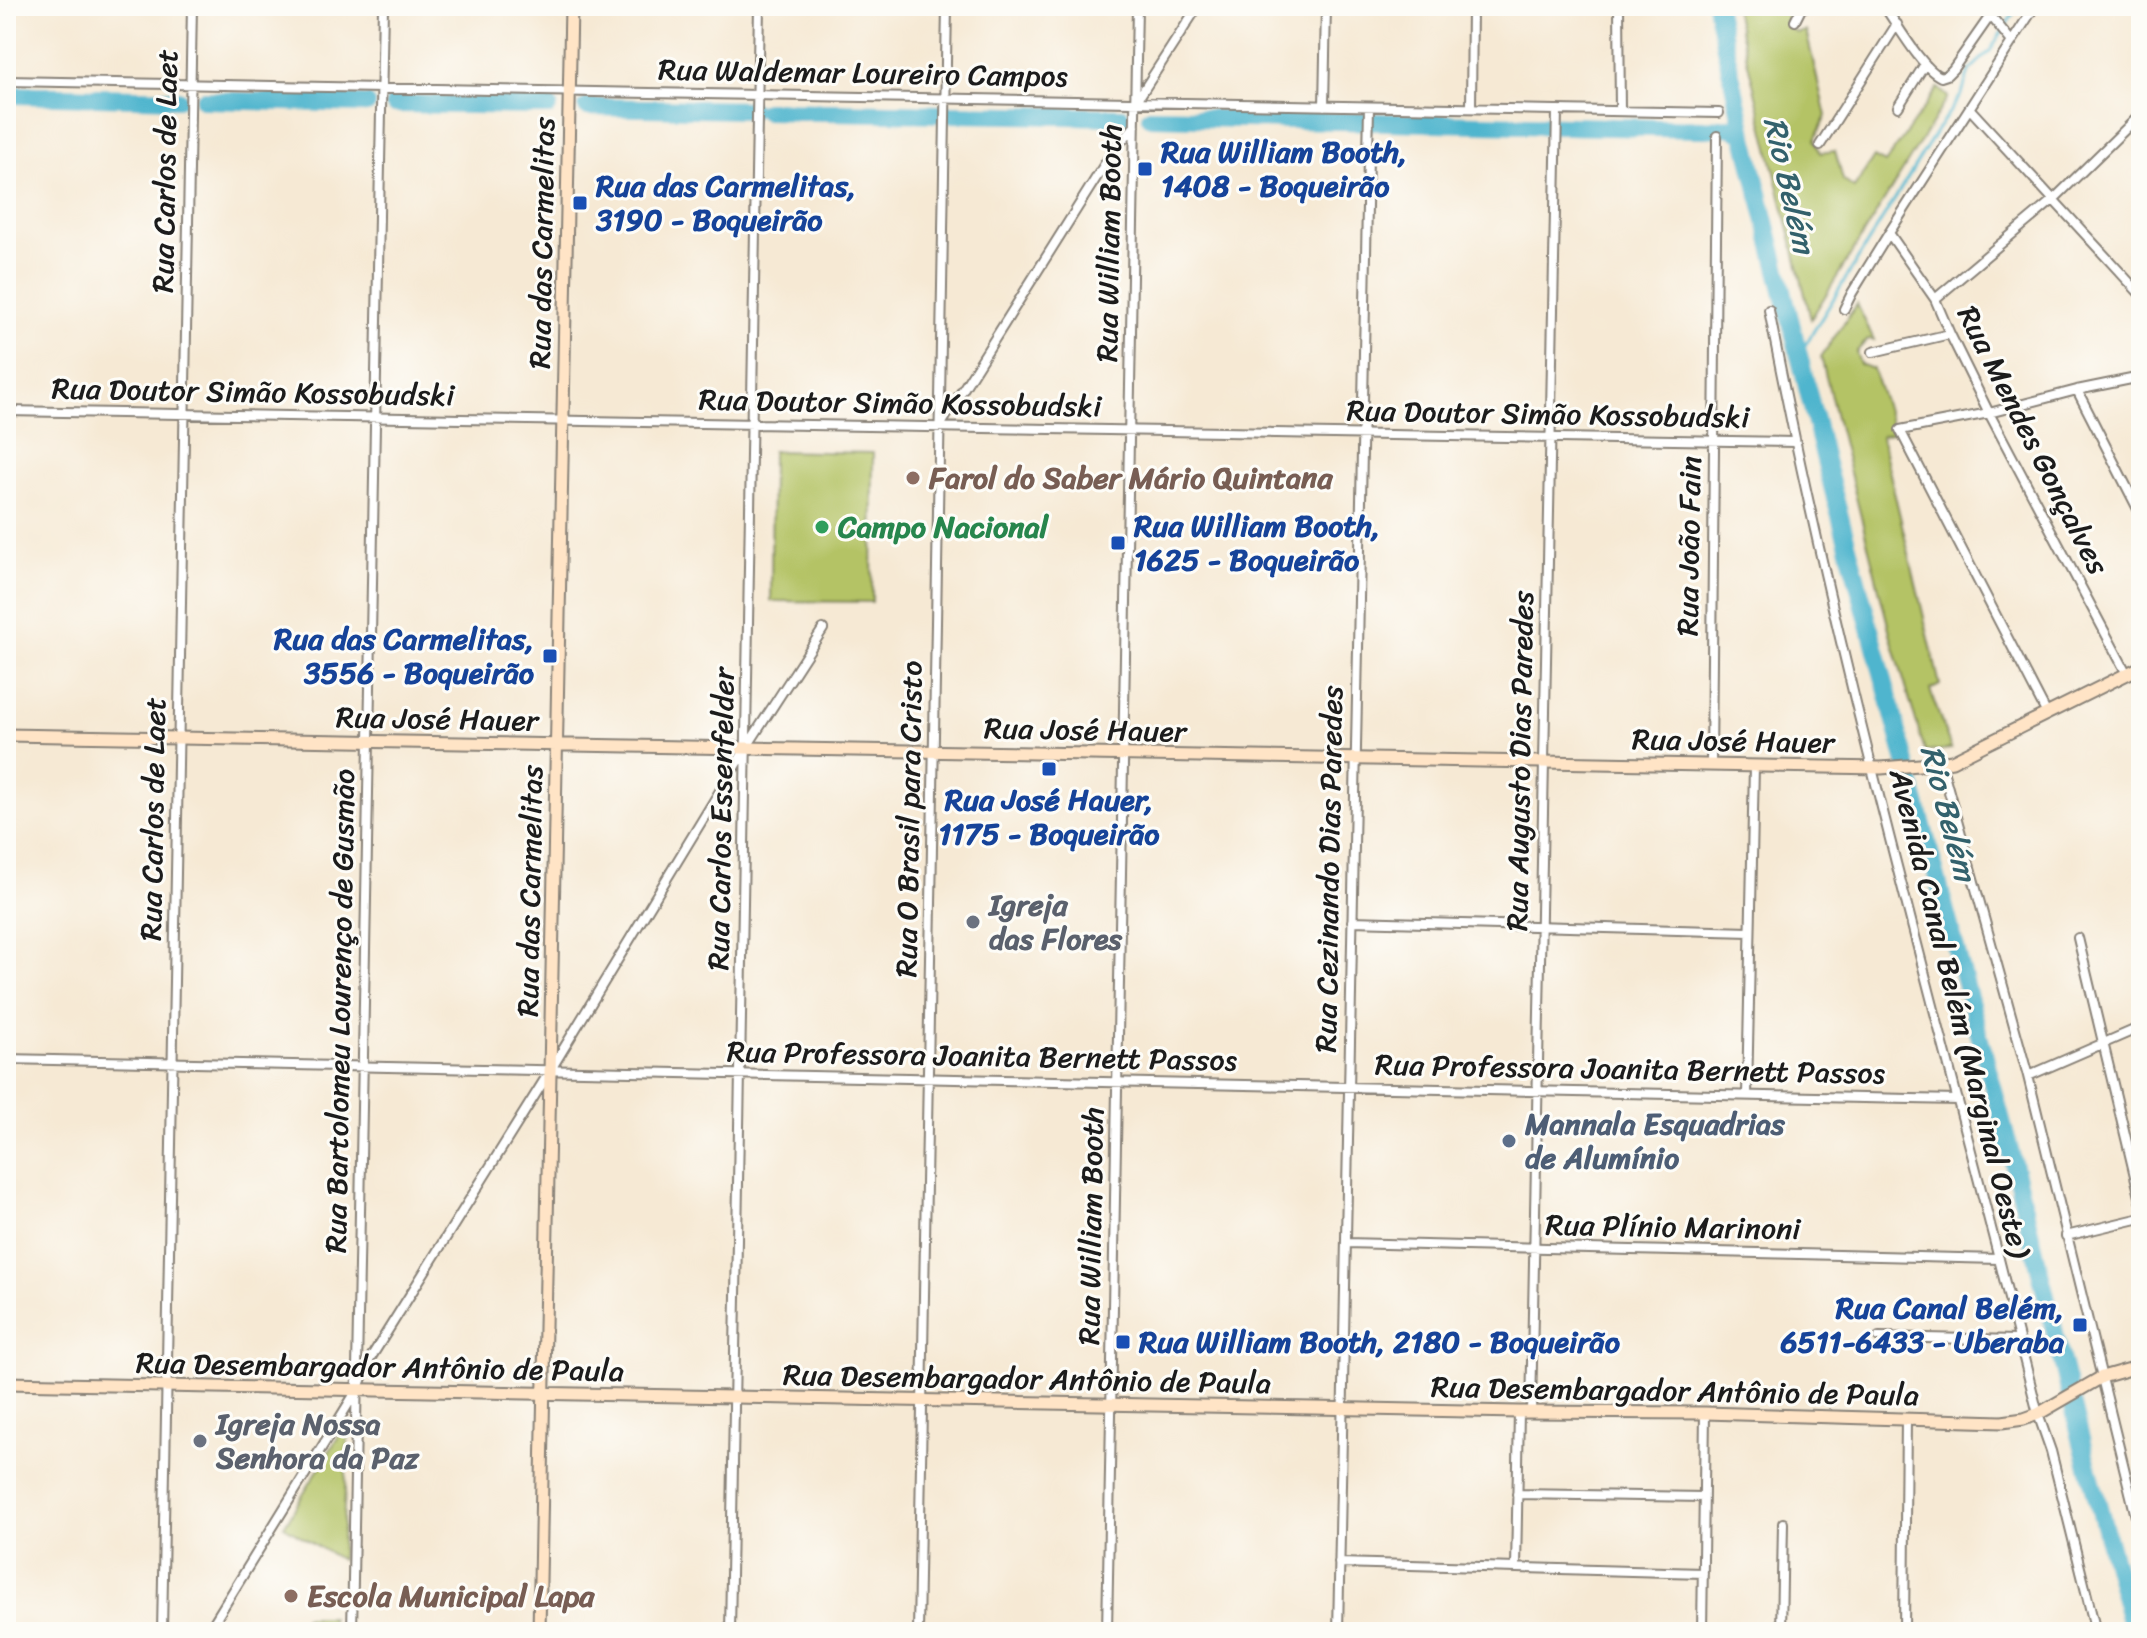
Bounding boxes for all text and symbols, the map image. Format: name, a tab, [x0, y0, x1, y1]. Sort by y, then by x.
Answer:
street label: Rua Waldemar Loureiro Campos	[658, 42, 1069, 104]
street label: Rua Carlos de Laet	[136, 49, 194, 293]
water label: Rio Belém	[1746, 111, 1833, 262]
street label: Rua das Carmelitas	[513, 116, 571, 369]
street label: Rua William Booth	[1080, 124, 1138, 362]
place label: Rua William Booth, 1408 - Boqueirão	[1160, 125, 1407, 213]
place label: Rua das Carmelitas, 3190 - Boqueirão	[595, 159, 856, 247]
marker: Rua William Booth, 1408 - Boqueirão	[1136, 160, 1154, 178]
marker: Rua das Carmelitas, 3190 - Boqueirão	[571, 194, 589, 212]
street label: Rua Mendes Gonçalves	[1942, 296, 2124, 585]
street label: Rua Doutor Simão Kossobudski	[51, 361, 457, 423]
street label: Rua Doutor Simão Kossobudski	[698, 372, 1104, 434]
street label: Rua Doutor Simão Kossobudski	[1346, 383, 1752, 445]
place label: Farol do Saber Mário Quintana	[928, 451, 1333, 505]
street label: Rua João Fain	[1660, 456, 1718, 636]
marker: Farol do Saber Mário Quintana	[904, 469, 922, 487]
place label: Rua William Booth, 1625 - Boqueirão	[1133, 499, 1380, 587]
place label: Campo Nacional	[837, 500, 1050, 554]
marker: Campo Nacional	[813, 518, 831, 536]
marker: Rua William Booth, 1625 - Boqueirão	[1109, 534, 1127, 552]
street label: Rua Augusto Dias Paredes	[1490, 590, 1550, 932]
place label: Rua das Carmelitas, 3556 - Boqueirão	[273, 612, 535, 700]
marker: Rua das Carmelitas, 3556 - Boqueirão	[541, 647, 559, 665]
street label: Rua O Brasil para Cristo	[879, 660, 939, 978]
street label: Rua Carlos Essenfelder	[691, 665, 751, 971]
street label: Rua Cezinando Dias Paredes	[1299, 685, 1359, 1053]
street label: Rua José Hauer	[335, 690, 540, 748]
street label: Rua Carlos de Laet	[124, 697, 182, 941]
street label: Rua José Hauer	[983, 701, 1188, 759]
street label: Rua José Hauer	[1631, 712, 1836, 770]
water label: Rio Belém	[1903, 739, 1995, 890]
marker: Rua José Hauer, 1175 - Boqueirão	[1040, 760, 1058, 778]
street label: Avenida Canal Belém (Marginal Oeste)	[1873, 762, 2047, 1264]
street label: Rua das Carmelitas	[501, 764, 559, 1017]
street label: Rua Bartolomeu Lourenço de Gusmão	[309, 768, 371, 1254]
place label: Rua José Hauer, 1175 - Boqueirão	[939, 773, 1160, 861]
place label: Igreja das Flores	[987, 878, 1123, 966]
marker: Igreja das Flores	[964, 913, 982, 931]
street label: Rua Professora Joanita Bernett Passos	[726, 1025, 1238, 1087]
street label: Rua Professora Joanita Bernett Passos	[1374, 1038, 1886, 1100]
place label: Mannala Esquadrias de Alumínio	[1524, 1097, 1786, 1185]
street label: Rua William Booth	[1062, 1107, 1120, 1345]
marker: Mannala Esquadrias de Alumínio	[1500, 1132, 1518, 1150]
street label: Rua Plínio Marinoni	[1545, 1198, 1803, 1256]
place label: Rua Canal Belém, 6511-6433 - Uberaba	[1781, 1281, 2065, 1369]
place label: Rua William Booth, 2180 - Boqueirão	[1138, 1315, 1621, 1369]
marker: Rua Canal Belém, 6511-6433 - Uberaba	[2071, 1316, 2089, 1334]
marker: Rua William Booth, 2180 - Boqueirão	[1114, 1333, 1132, 1351]
street label: Rua Desembargador Antônio de Paula	[135, 1336, 625, 1398]
street label: Rua Desembargador Antônio de Paula	[782, 1348, 1272, 1410]
street label: Rua Desembargador Antônio de Paula	[1430, 1360, 1920, 1422]
place label: Igreja Nossa Senhora da Paz	[214, 1397, 420, 1485]
marker: Igreja Nossa Senhora da Paz	[191, 1432, 209, 1450]
place label: Escola Municipal Lapa	[307, 1569, 595, 1623]
marker: Escola Municipal Lapa	[282, 1587, 300, 1605]

